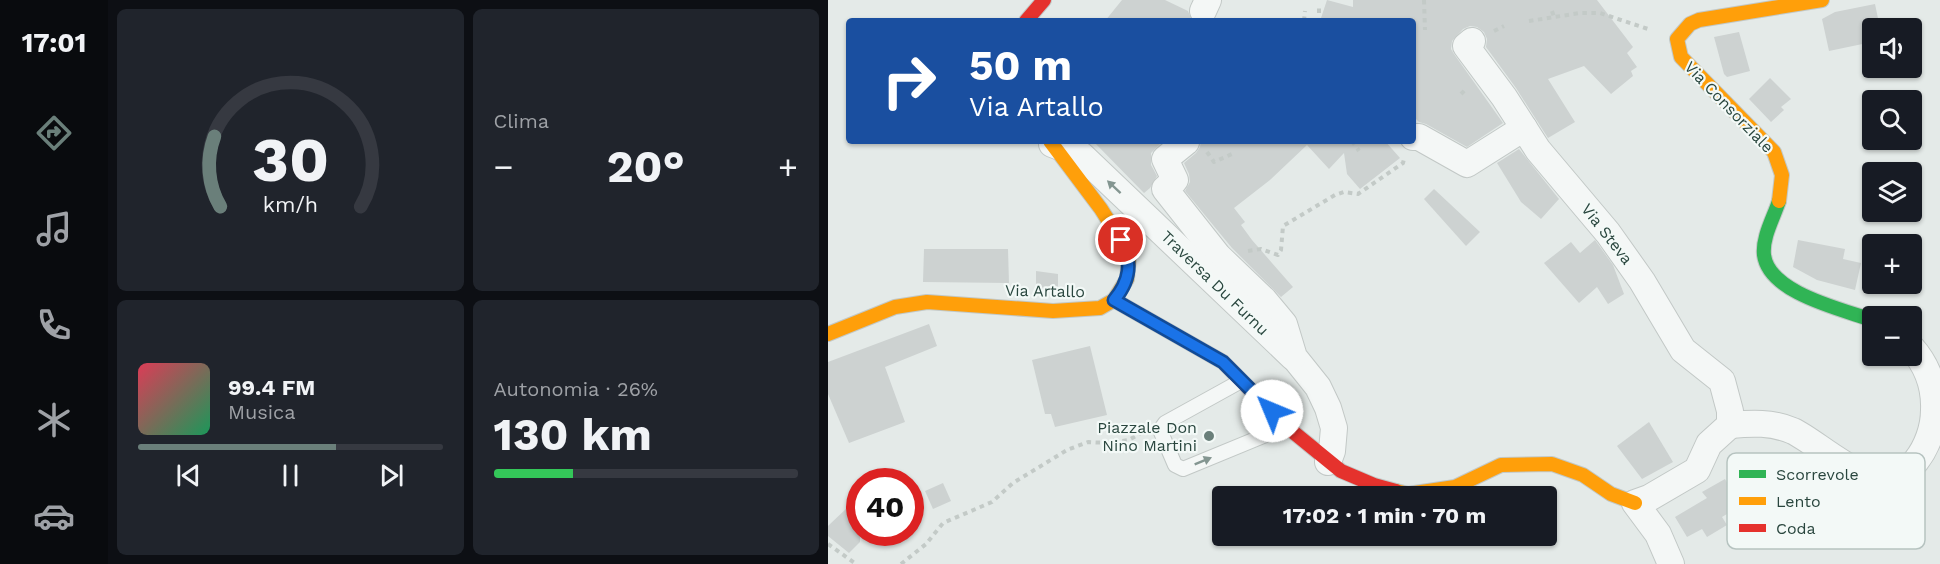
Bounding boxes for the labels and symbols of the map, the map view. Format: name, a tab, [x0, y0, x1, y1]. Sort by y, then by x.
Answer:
street label: Via Consorziale	[1681, 57, 1777, 157]
one-way arrow	[1107, 180, 1122, 194]
street label: Via Steva	[1577, 200, 1637, 268]
pin	[1095, 214, 1146, 265]
street label: Traversa Du Furnu	[1157, 227, 1273, 339]
street label: Via Artallo	[1005, 281, 1085, 301]
position arrow	[1240, 379, 1304, 443]
place label: Piazzale Don Nino Martini	[1097, 418, 1197, 455]
marker: Piazzale Don Nino Martini	[1202, 429, 1216, 443]
legend	[1727, 453, 1925, 549]
one-way arrow	[1194, 456, 1212, 466]
text: Scorrevole	[1776, 465, 1859, 484]
speed limit sign: 40	[846, 468, 924, 546]
text: Lento	[1776, 492, 1821, 511]
text: Coda	[1776, 519, 1816, 538]

